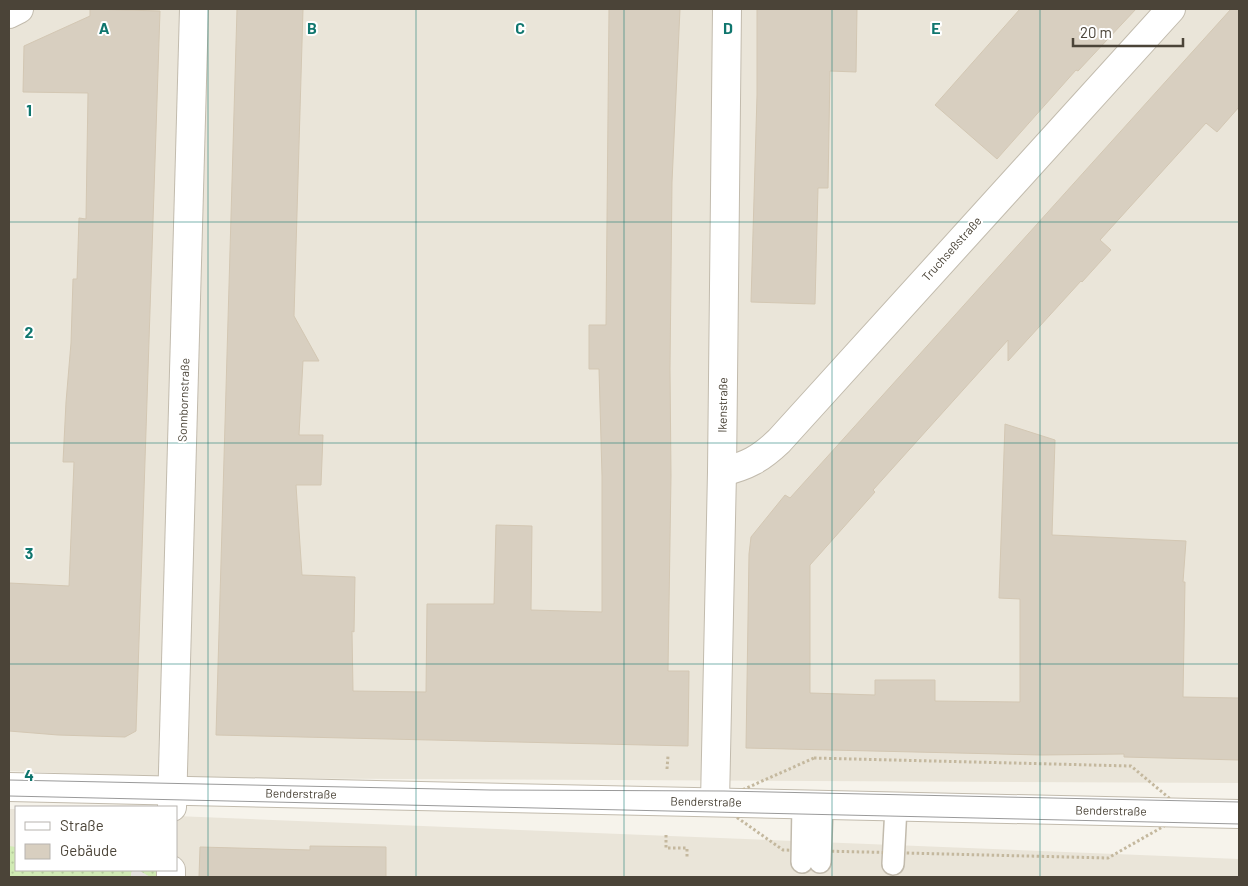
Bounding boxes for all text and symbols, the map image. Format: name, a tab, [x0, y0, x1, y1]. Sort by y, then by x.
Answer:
scale bar	[1073, 15, 1183, 47]
text: A	[99, 18, 110, 37]
text: B	[307, 18, 317, 37]
text: C	[515, 18, 525, 37]
text: D	[723, 18, 733, 37]
text: E	[931, 18, 941, 37]
text: 20 m	[1080, 23, 1112, 41]
text: 1	[26, 100, 32, 119]
street label: Truchseßstraße	[919, 213, 984, 283]
text: 2	[25, 322, 34, 341]
street label: Sonnbornstraße	[175, 358, 191, 442]
street label: Ikenstraße	[715, 377, 729, 433]
text: 3	[25, 543, 33, 562]
text: 4	[24, 765, 34, 784]
street label: Benderstraße	[265, 785, 337, 801]
street label: Benderstraße	[670, 793, 742, 809]
street label: Benderstraße	[1075, 802, 1147, 818]
legend	[15, 806, 178, 871]
text: Straße	[60, 816, 104, 834]
text: Gebäude	[60, 841, 117, 859]

